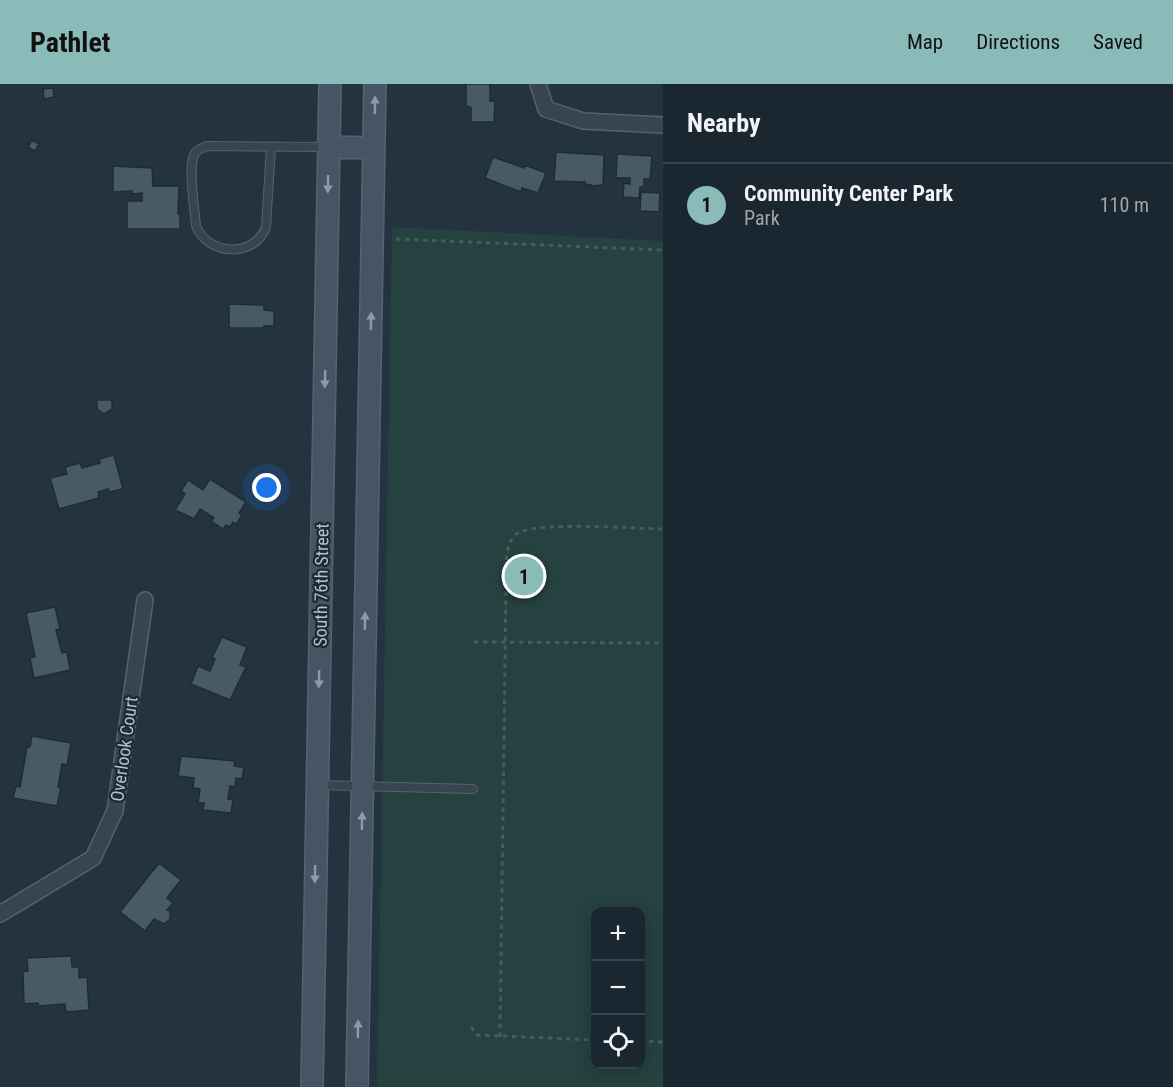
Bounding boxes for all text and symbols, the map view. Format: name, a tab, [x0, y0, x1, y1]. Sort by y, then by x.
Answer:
text: Pathlet	[30, 26, 110, 59]
text: Map	[907, 30, 943, 54]
text: Directions	[976, 30, 1060, 54]
text: Saved	[1093, 30, 1143, 54]
one-way arrow	[370, 96, 380, 115]
text: Nearby	[687, 108, 761, 138]
one-way arrow	[323, 175, 333, 194]
text: Community Center Park	[744, 181, 953, 206]
text: 1	[701, 193, 712, 217]
text: 110 m	[1100, 193, 1149, 217]
text: Park	[744, 206, 780, 230]
one-way arrow	[366, 312, 376, 331]
one-way arrow	[320, 370, 329, 389]
your location	[252, 473, 281, 502]
street label: South 76th Street	[309, 523, 333, 647]
pin: 1	[504, 554, 544, 598]
one-way arrow	[361, 612, 370, 631]
one-way arrow	[314, 670, 324, 689]
street label: Overlook Court	[106, 695, 142, 803]
one-way arrow	[357, 811, 367, 830]
one-way arrow	[311, 865, 320, 884]
map controls	[591, 907, 645, 1069]
button: +	[591, 907, 645, 961]
button: −	[591, 961, 645, 1015]
button: locate	[591, 1015, 645, 1069]
one-way arrow	[353, 1019, 363, 1038]

